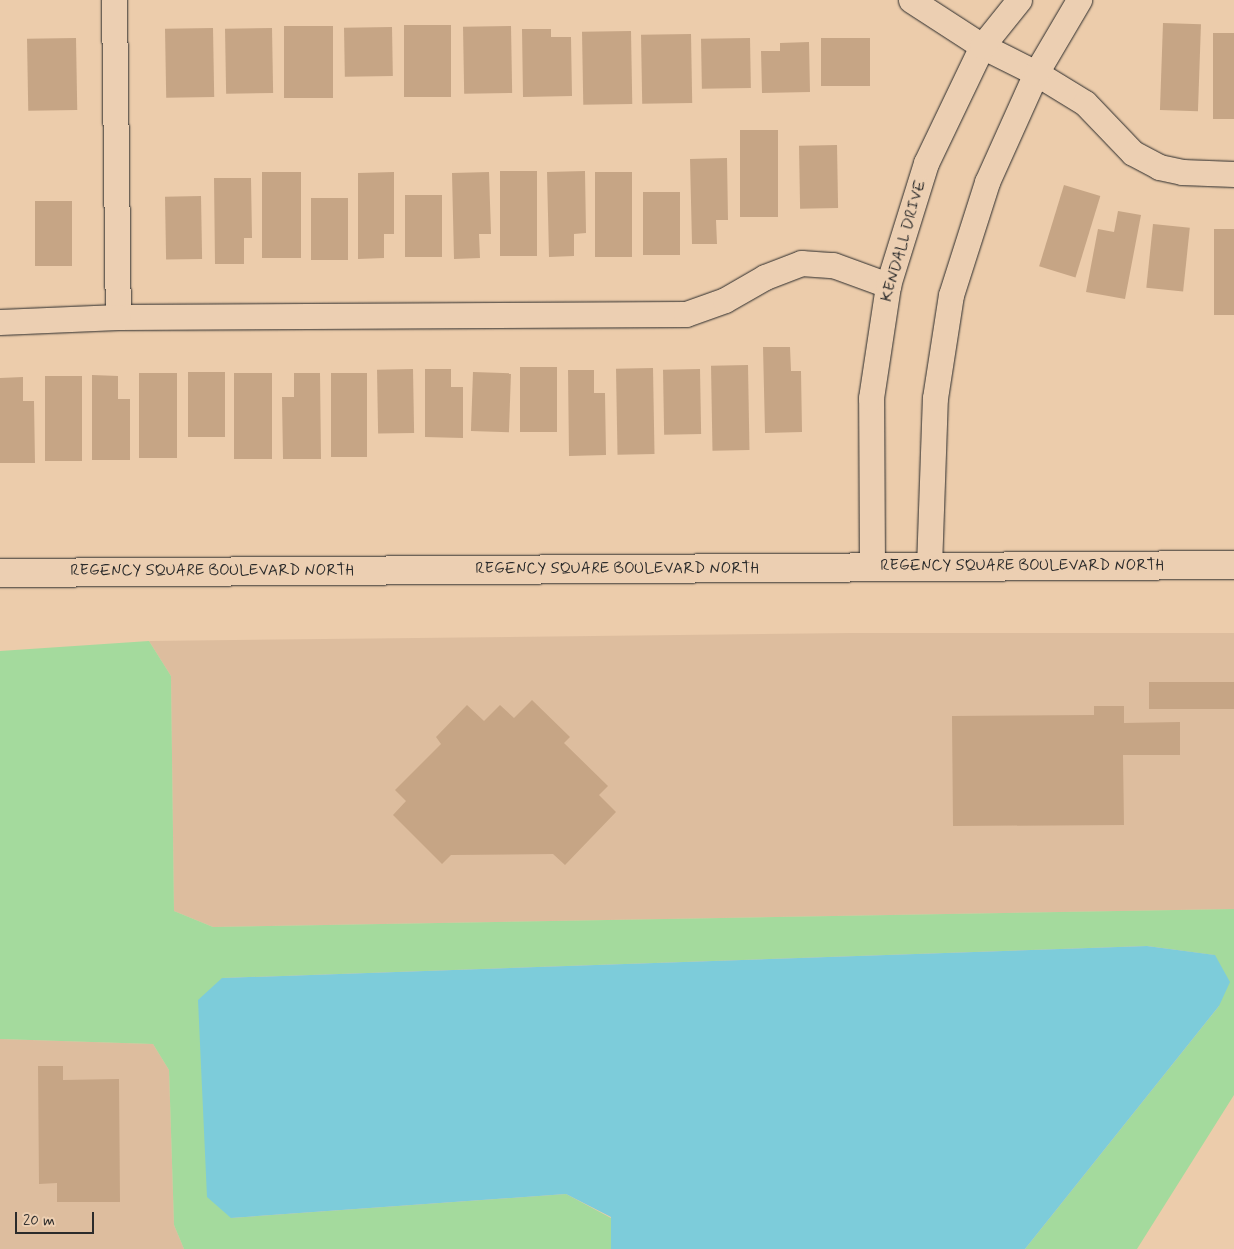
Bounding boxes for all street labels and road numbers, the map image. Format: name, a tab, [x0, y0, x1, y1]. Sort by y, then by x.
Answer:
street label: KENDALL DRIVE	[877, 177, 931, 305]
street label: REGENCY SQUARE BOULEVARD NORTH	[880, 556, 1164, 576]
street label: REGENCY SQUARE BOULEVARD NORTH	[475, 559, 759, 579]
street label: REGENCY SQUARE BOULEVARD NORTH	[70, 561, 354, 581]

